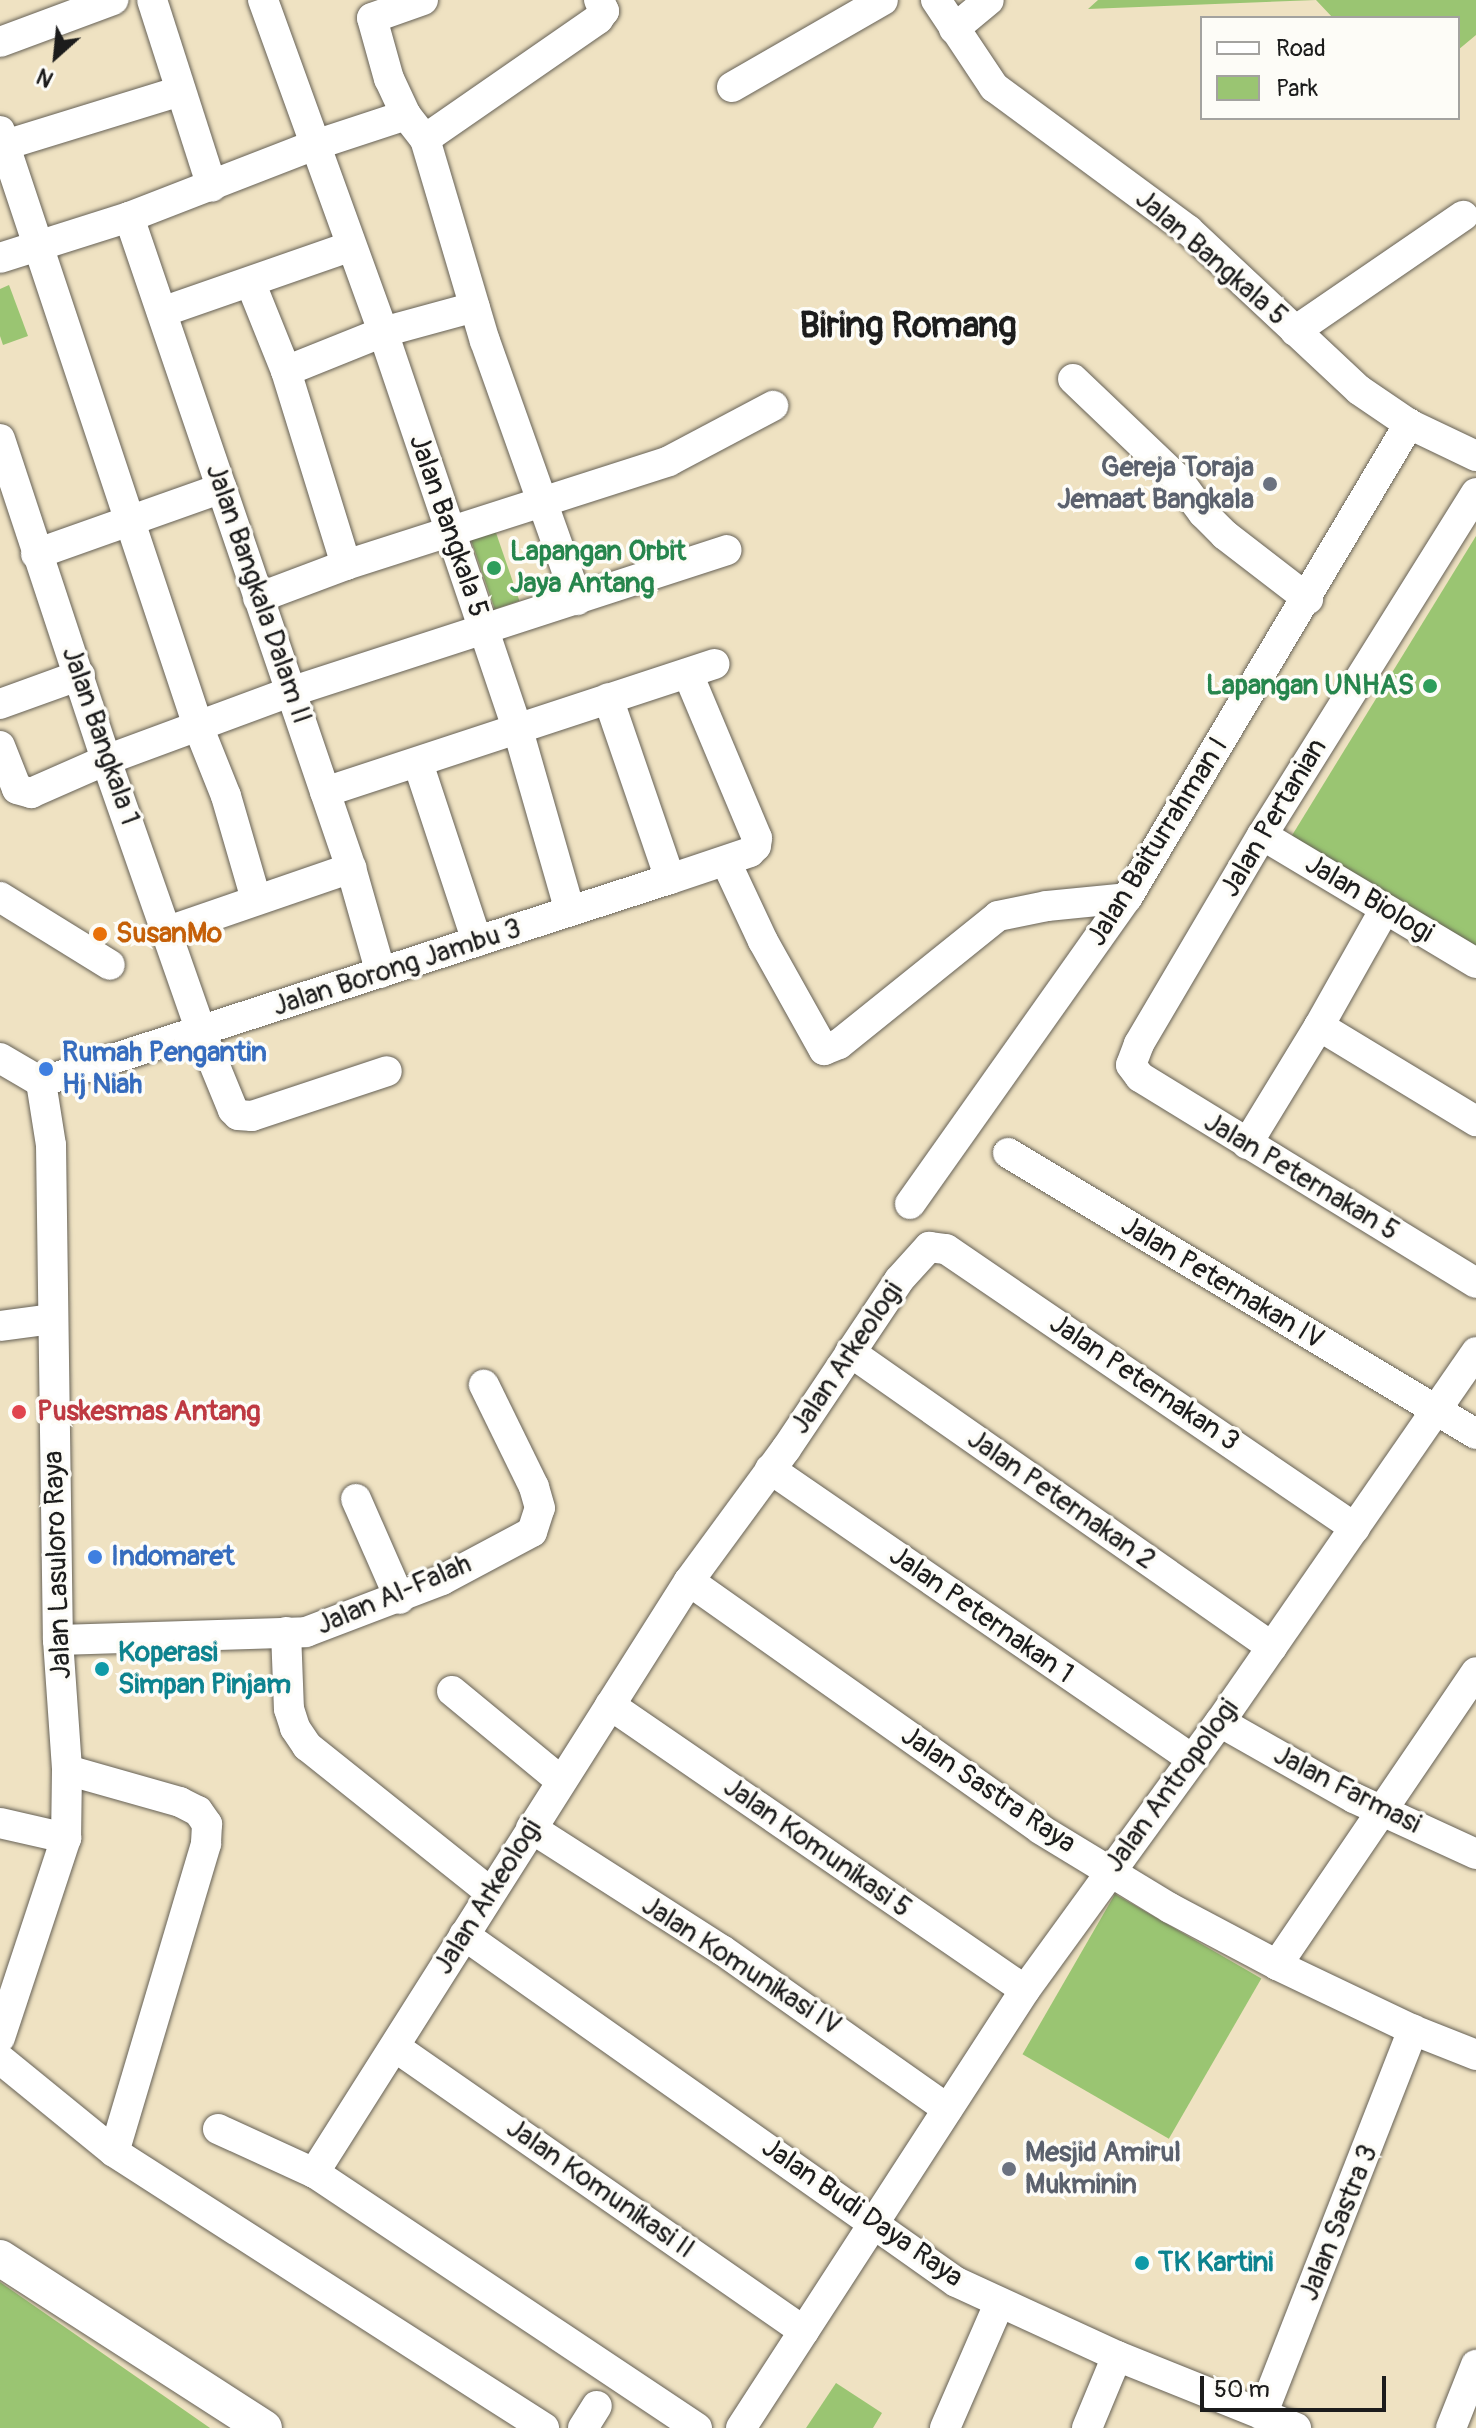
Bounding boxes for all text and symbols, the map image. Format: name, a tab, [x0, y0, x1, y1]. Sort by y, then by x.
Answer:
north arrow	[16, 16, 96, 96]
legend	[1200, 16, 1460, 120]
text: Road	[1276, 34, 1326, 63]
text: N	[32, 62, 58, 93]
text: Park	[1276, 74, 1318, 103]
street label: Jalan Bangkala 5	[1128, 183, 1294, 333]
district label: Biring Romang	[799, 304, 1017, 348]
street label: Jalan Bangkala 5	[401, 430, 495, 622]
place label: Gereja Toraja Jemaat Bangkala	[1057, 451, 1254, 517]
street label: Jalan Bangkala Dalam II	[198, 460, 318, 728]
marker: Gereja Toraja Jemaat Bangkala	[1261, 475, 1279, 493]
place label: Lapangan Orbit Jaya Antang	[510, 535, 686, 601]
marker: Lapangan Orbit Jaya Antang	[485, 559, 503, 577]
street label: Jalan Bangkala 1	[54, 642, 146, 830]
place label: Lapangan UNHAS	[1206, 669, 1414, 703]
marker: Lapangan UNHAS	[1421, 677, 1439, 695]
street label: Jalan Baiturrahman I	[1080, 732, 1236, 952]
street label: Jalan Pertanian	[1214, 733, 1334, 903]
street label: Jalan Biologi	[1299, 848, 1439, 950]
street label: Jalan Borong Jambu 3	[269, 912, 525, 1024]
place label: SusanMo	[116, 917, 222, 951]
marker: SusanMo	[91, 925, 109, 943]
place label: Rumah Pengantin Hj Niah	[62, 1036, 267, 1102]
marker: Rumah Pengantin Hj Niah	[37, 1060, 55, 1078]
street label: Jalan Peternakan 5	[1197, 1106, 1405, 1248]
street label: Jalan Peternakan IV	[1114, 1209, 1330, 1357]
street label: Jalan Arkeologi	[784, 1275, 910, 1441]
street label: Jalan Peternakan 3	[1043, 1307, 1245, 1459]
place label: Puskesmas Antang	[37, 1395, 261, 1429]
marker: Puskesmas Antang	[8, 1401, 30, 1423]
street label: Jalan Peternakan 2	[961, 1423, 1161, 1577]
street label: Jalan Lasuloro Raya	[37, 1450, 79, 1680]
street label: Jalan Peternakan 1	[882, 1539, 1080, 1691]
place label: Indomaret	[111, 1540, 235, 1574]
street label: Jalan Al-Falah	[312, 1547, 476, 1643]
marker: Indomaret	[86, 1548, 104, 1566]
place label: Koperasi Simpan Pinjam	[118, 1636, 291, 1702]
marker: Koperasi Simpan Pinjam	[93, 1660, 111, 1678]
street label: Jalan Antropologi	[1098, 1693, 1246, 1879]
street label: Jalan Sastra Raya	[894, 1719, 1082, 1861]
street label: Jalan Farmasi	[1268, 1739, 1426, 1841]
street label: Jalan Komunikasi 5	[717, 1771, 917, 1925]
street label: Jalan Arkeologi	[427, 1813, 549, 1981]
street label: Jalan Komunikasi IV	[635, 1889, 847, 2043]
street label: Jalan Komunikasi II	[499, 2112, 701, 2266]
street label: Jalan Budi Daya Raya	[755, 2131, 969, 2295]
place label: Mesjid Amirul Mukminin	[1025, 2136, 1181, 2202]
street label: Jalan Sastra 3	[1293, 2140, 1385, 2306]
marker: Mesjid Amirul Mukminin	[1000, 2160, 1018, 2178]
place label: TK Kartini	[1158, 2246, 1273, 2280]
marker: TK Kartini	[1133, 2254, 1151, 2272]
scale bar	[1204, 2360, 1390, 2410]
text: 50 m	[1214, 2375, 1270, 2404]

